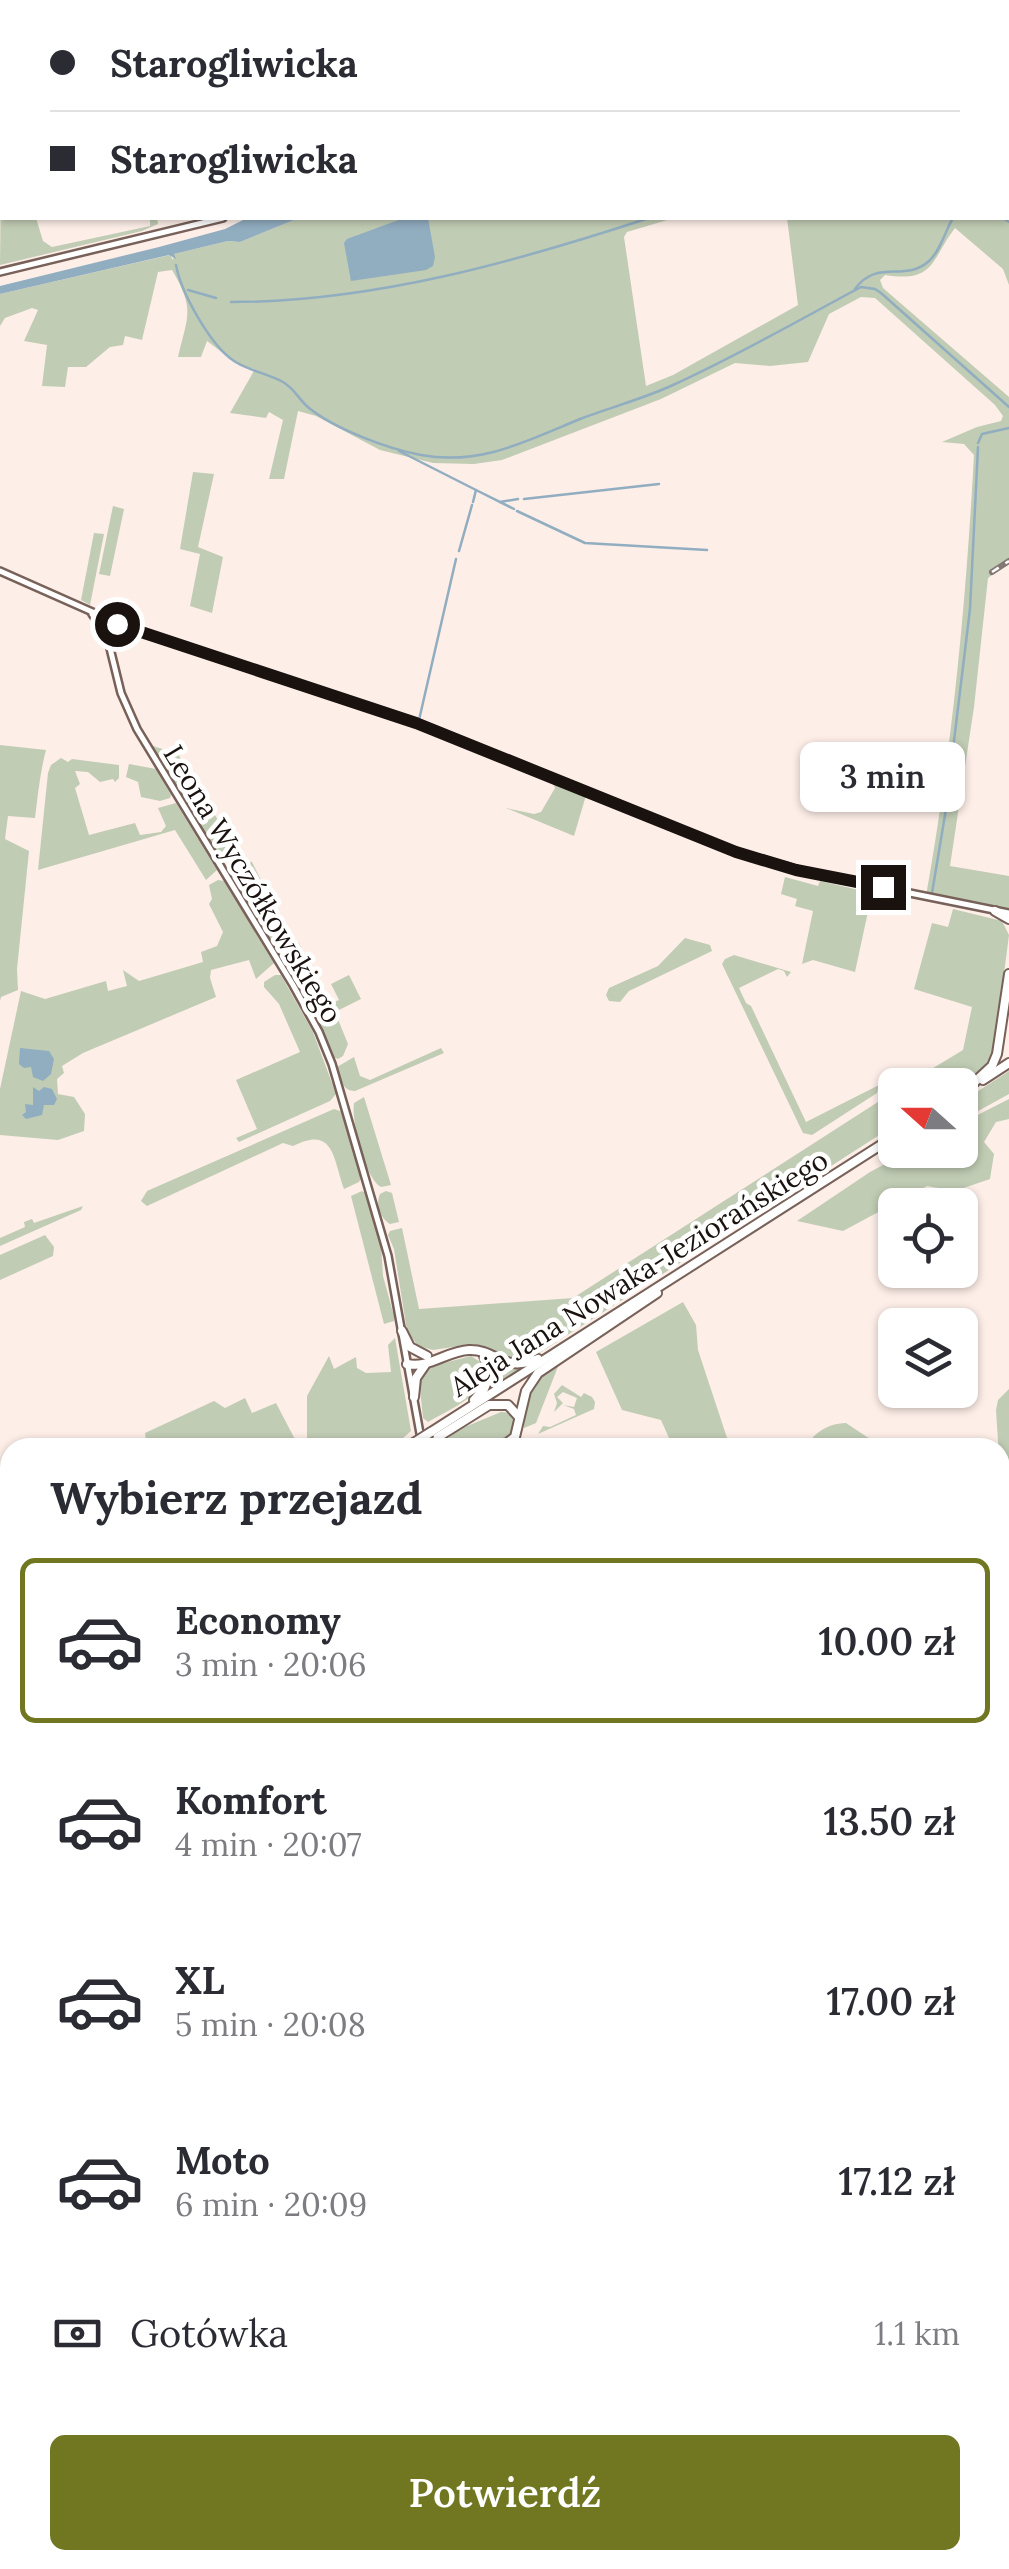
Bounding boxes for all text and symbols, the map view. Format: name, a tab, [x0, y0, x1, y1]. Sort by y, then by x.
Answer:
text: Starogliwicka	[110, 39, 358, 87]
text: Starogliwicka	[110, 135, 358, 183]
route start	[95, 602, 140, 647]
street label: Leona Wyczółkowskiego	[156, 738, 350, 1030]
callout: 3 min	[800, 742, 966, 812]
text: 3 min	[840, 756, 925, 797]
route end	[861, 865, 906, 910]
north arrow	[878, 1068, 978, 1168]
map controls	[878, 1068, 978, 1408]
street label: Aleja Jana Nowaka-Jeziorańskiego	[443, 1141, 835, 1405]
button: locate	[878, 1188, 978, 1288]
button: layers	[878, 1308, 978, 1408]
text: Wybierz przejazd	[50, 1469, 423, 1526]
icon: car	[55, 1596, 145, 1686]
text: Economy	[175, 1596, 341, 1644]
text: 10.00 zł	[819, 1617, 955, 1665]
text: 3 min · 20:06	[175, 1644, 367, 1685]
icon: car	[55, 1776, 145, 1866]
text: Komfort	[175, 1776, 327, 1824]
text: 13.50 zł	[824, 1797, 955, 1845]
text: 4 min · 20:07	[175, 1824, 362, 1865]
icon: car	[55, 1956, 145, 2046]
text: XL	[175, 1956, 225, 2004]
text: 17.00 zł	[826, 1977, 955, 2025]
text: 5 min · 20:08	[175, 2004, 366, 2045]
icon: car	[55, 2136, 145, 2226]
text: Moto	[175, 2136, 270, 2184]
text: 17.12 zł	[839, 2157, 955, 2205]
text: 6 min · 20:09	[175, 2184, 367, 2225]
icon: cash	[50, 2306, 105, 2361]
text: Gotówka	[130, 2309, 288, 2357]
text: 1.1 km	[875, 2313, 960, 2354]
button: Potwierdź	[50, 2435, 960, 2550]

